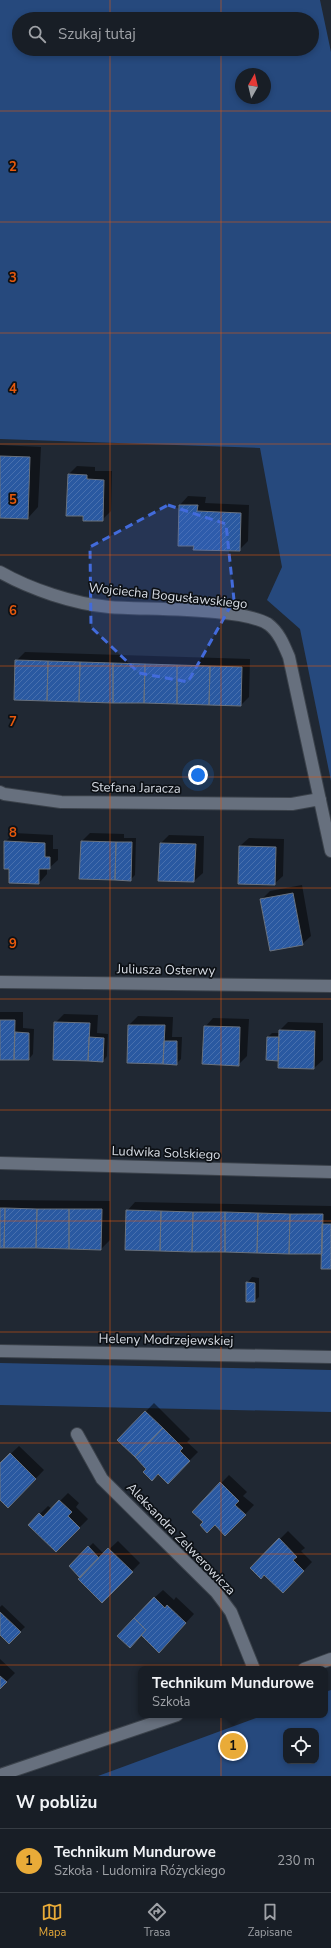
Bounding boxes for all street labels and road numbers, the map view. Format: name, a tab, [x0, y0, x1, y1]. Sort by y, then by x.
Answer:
street label: Wojciecha Bogusławskiego	[88, 579, 248, 613]
street label: Stefana Jaracza	[91, 778, 181, 798]
street label: Juliusza Osterwy	[116, 960, 216, 980]
street label: Ludwika Solskiego	[111, 1142, 221, 1164]
street label: Heleny Modrzejewskiej	[98, 1330, 234, 1350]
street label: Aleksandra Zelwerowicza	[122, 1479, 240, 1599]

